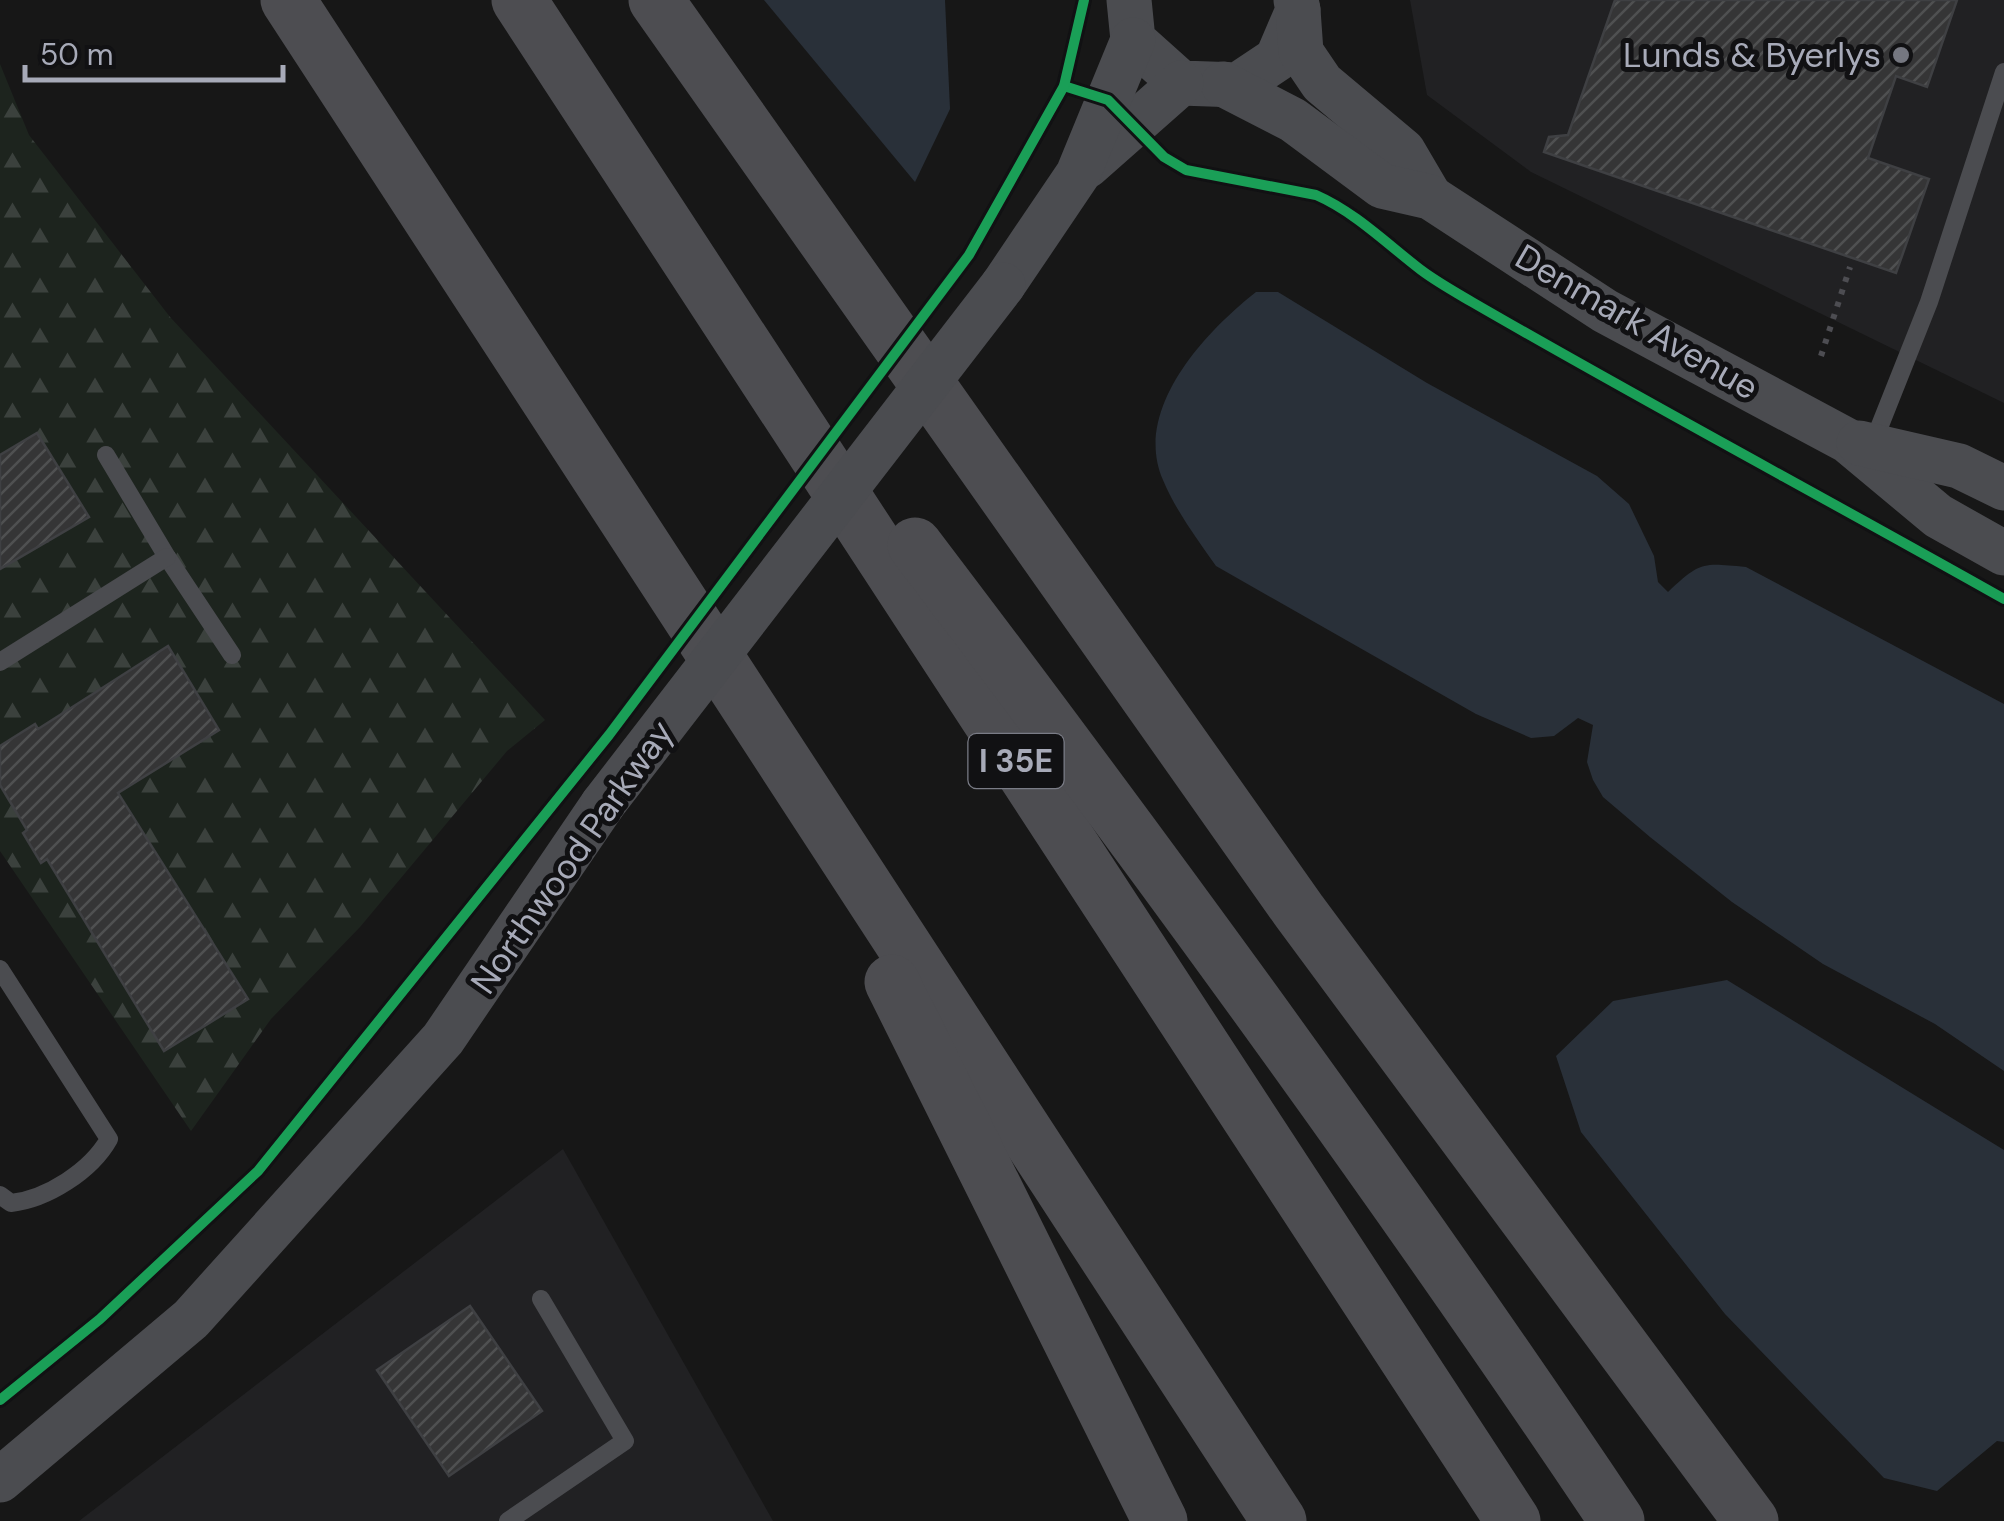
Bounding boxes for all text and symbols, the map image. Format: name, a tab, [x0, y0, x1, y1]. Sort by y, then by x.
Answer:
scale bar	[25, 20, 282, 82]
place label: Lunds & Byerlys	[1623, 32, 1881, 78]
text: 50 m	[40, 35, 114, 74]
marker: Lunds & Byerlys	[1890, 44, 1912, 66]
street label: Denmark Avenue	[1507, 234, 1767, 410]
street label: Northwood Parkway	[460, 711, 684, 1003]
road number: I 35E	[968, 734, 1064, 788]

